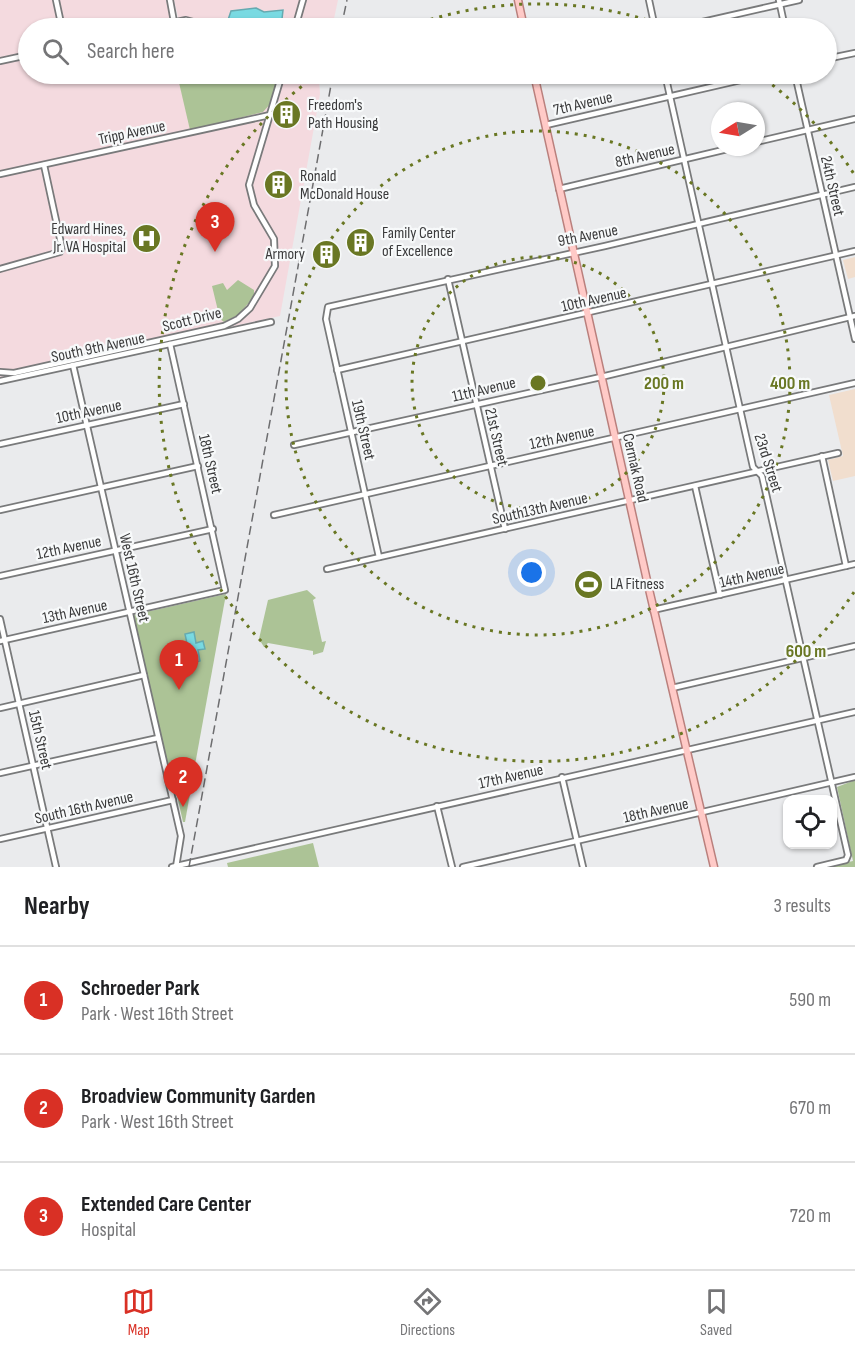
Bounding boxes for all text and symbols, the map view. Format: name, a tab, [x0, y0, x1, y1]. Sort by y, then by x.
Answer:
search box	[18, 18, 837, 84]
icon: search	[39, 35, 72, 68]
text: Search here	[87, 38, 174, 65]
street label: 7th Avenue	[552, 88, 614, 120]
place label: Freedom's Path Housing	[308, 96, 378, 133]
building icon: Freedom's Path Housing	[271, 98, 303, 130]
north arrow	[711, 102, 765, 156]
street label: Tripp Avenue	[97, 117, 167, 149]
street label: 8th Avenue	[613, 140, 677, 172]
street label: 24th Street	[816, 154, 848, 218]
place label: Ronald McDonald House	[300, 167, 389, 204]
building icon: Ronald McDonald House	[263, 169, 295, 201]
pin: 3	[196, 202, 234, 252]
place label: Edward Hines, Jr. VA Hospital	[51, 220, 126, 257]
street label: 9th Avenue	[556, 221, 620, 251]
hospital icon: Edward Hines, Jr. VA Hospital	[131, 222, 163, 254]
place label: Family Center of Excellence	[382, 224, 456, 261]
building icon: Family Center of Excellence	[345, 226, 377, 258]
building icon: Armory	[310, 238, 342, 270]
place label: Armory	[264, 245, 305, 264]
street label: 10th Avenue	[560, 283, 628, 317]
street label: Scott Drive	[161, 304, 223, 336]
street label: South 9th Avenue	[50, 329, 146, 367]
street label: 11th Avenue	[450, 373, 518, 407]
centre of rings	[528, 373, 548, 393]
text: 200 m	[644, 373, 684, 394]
text: 400 m	[770, 373, 810, 394]
street label: 10th Avenue	[55, 396, 123, 428]
street label: 19th Street	[347, 398, 379, 462]
street label: 21st Street	[480, 406, 512, 468]
street label: 12th Avenue	[528, 422, 596, 454]
street label: 23rd Street	[750, 431, 786, 495]
street label: 18th Street	[194, 432, 226, 496]
street label: Cermak Road	[618, 432, 652, 504]
street label: South13th Avenue	[490, 489, 590, 529]
street label: 12th Avenue	[35, 532, 103, 564]
street label: West 16th Street	[115, 532, 153, 624]
your location	[517, 558, 546, 587]
street label: 14th Avenue	[718, 559, 786, 593]
sports icon: LA Fitness	[573, 568, 605, 600]
place label: LA Fitness	[610, 575, 664, 594]
street label: 13th Avenue	[41, 596, 109, 628]
pin: 1	[160, 640, 198, 690]
text: 600 m	[786, 641, 826, 662]
street label: 15th Street	[24, 709, 56, 772]
pin: 2	[164, 758, 202, 807]
street label: 17th Avenue	[477, 760, 545, 794]
street label: South 16th Avenue	[33, 787, 135, 829]
street label: 18th Avenue	[622, 794, 690, 828]
map controls	[783, 795, 837, 849]
button: locate	[783, 795, 837, 849]
text: Nearby	[24, 891, 90, 922]
text: 3 results	[774, 894, 831, 918]
text: Schroeder Park	[81, 975, 200, 1002]
text: 1	[40, 988, 47, 1012]
text: 590 m	[789, 988, 831, 1012]
text: Park · West 16th Street	[81, 1002, 234, 1026]
text: Broadview Community Garden	[81, 1083, 316, 1110]
text: 2	[39, 1096, 48, 1120]
text: 670 m	[789, 1096, 831, 1120]
text: Park · West 16th Street	[81, 1110, 234, 1134]
text: Extended Care Center	[81, 1191, 251, 1218]
text: 3	[39, 1204, 48, 1228]
text: 720 m	[790, 1204, 831, 1228]
text: Hospital	[81, 1218, 136, 1242]
tab: Map	[122, 1285, 155, 1340]
tab: Directions	[400, 1285, 455, 1340]
tab: Saved	[700, 1285, 733, 1340]

